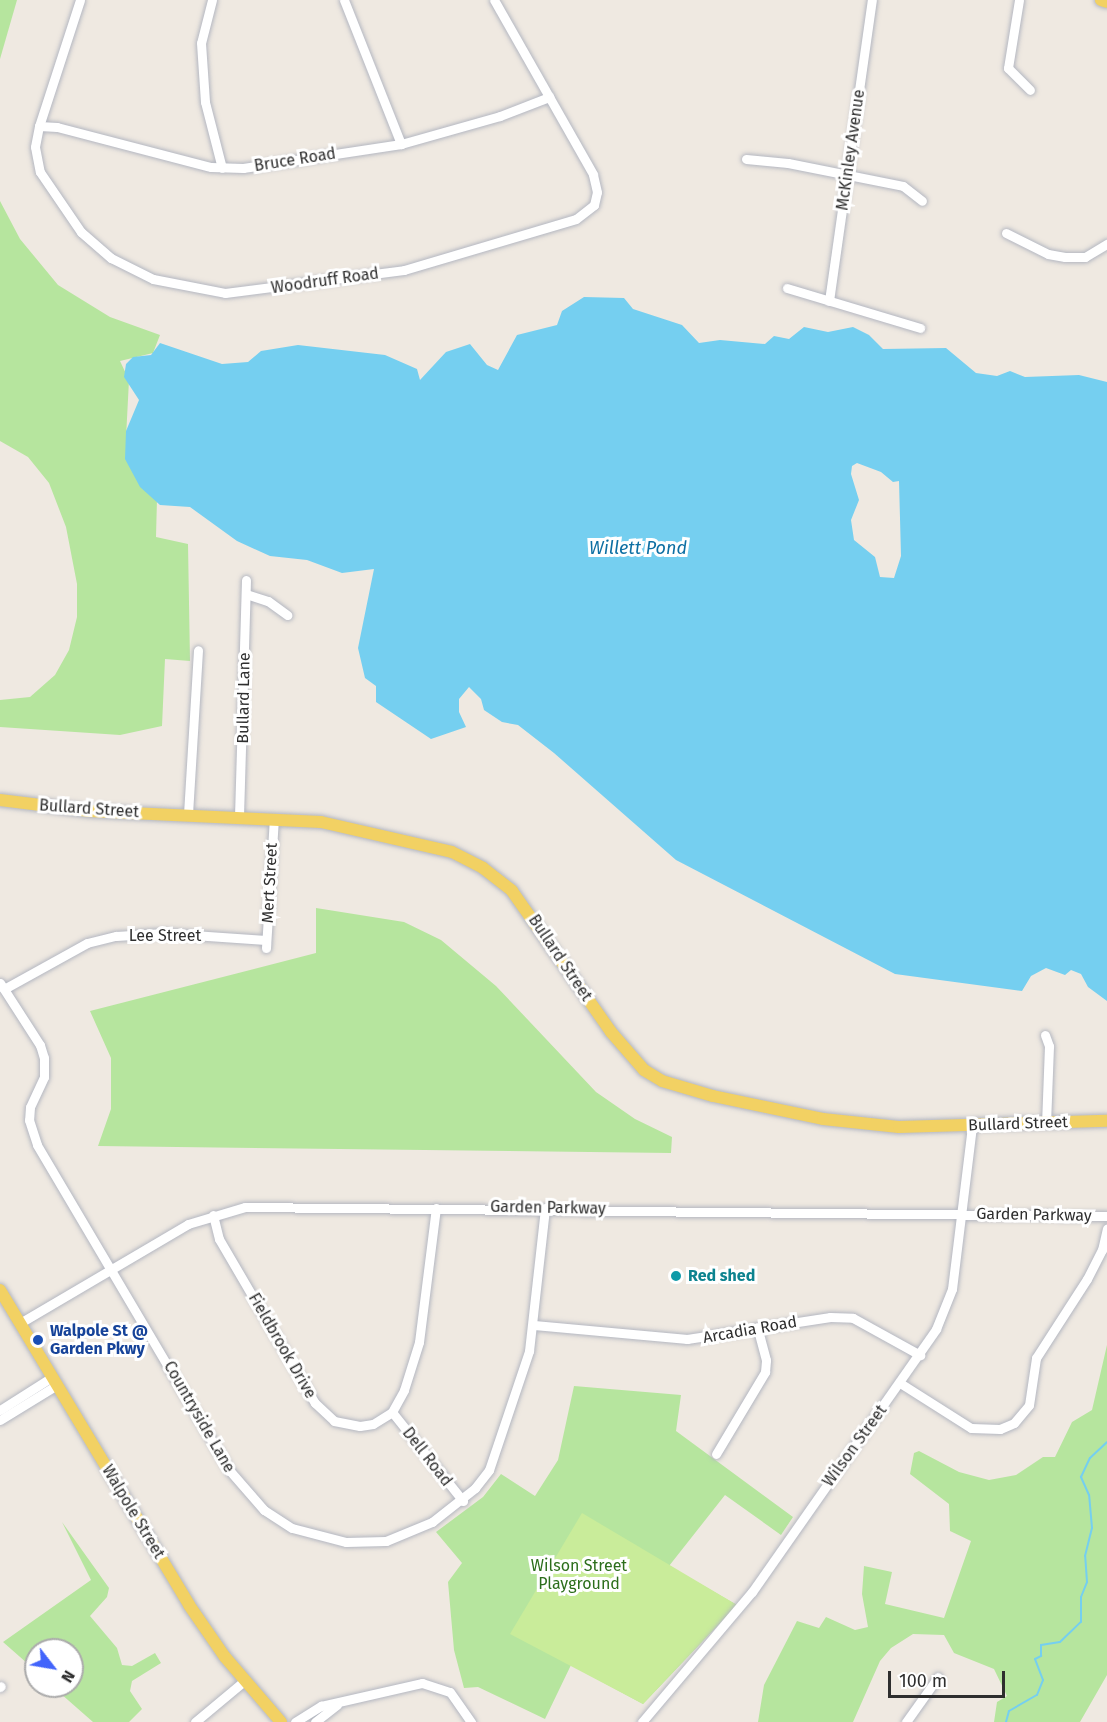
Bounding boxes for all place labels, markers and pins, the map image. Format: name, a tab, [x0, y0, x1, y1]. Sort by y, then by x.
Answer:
place label: Red shed	[688, 1266, 755, 1286]
marker: Red shed	[669, 1269, 683, 1283]
place label: Walpole St @ Garden Pkwy	[50, 1321, 148, 1359]
marker: Walpole St @ Garden Pkwy	[31, 1333, 45, 1347]

